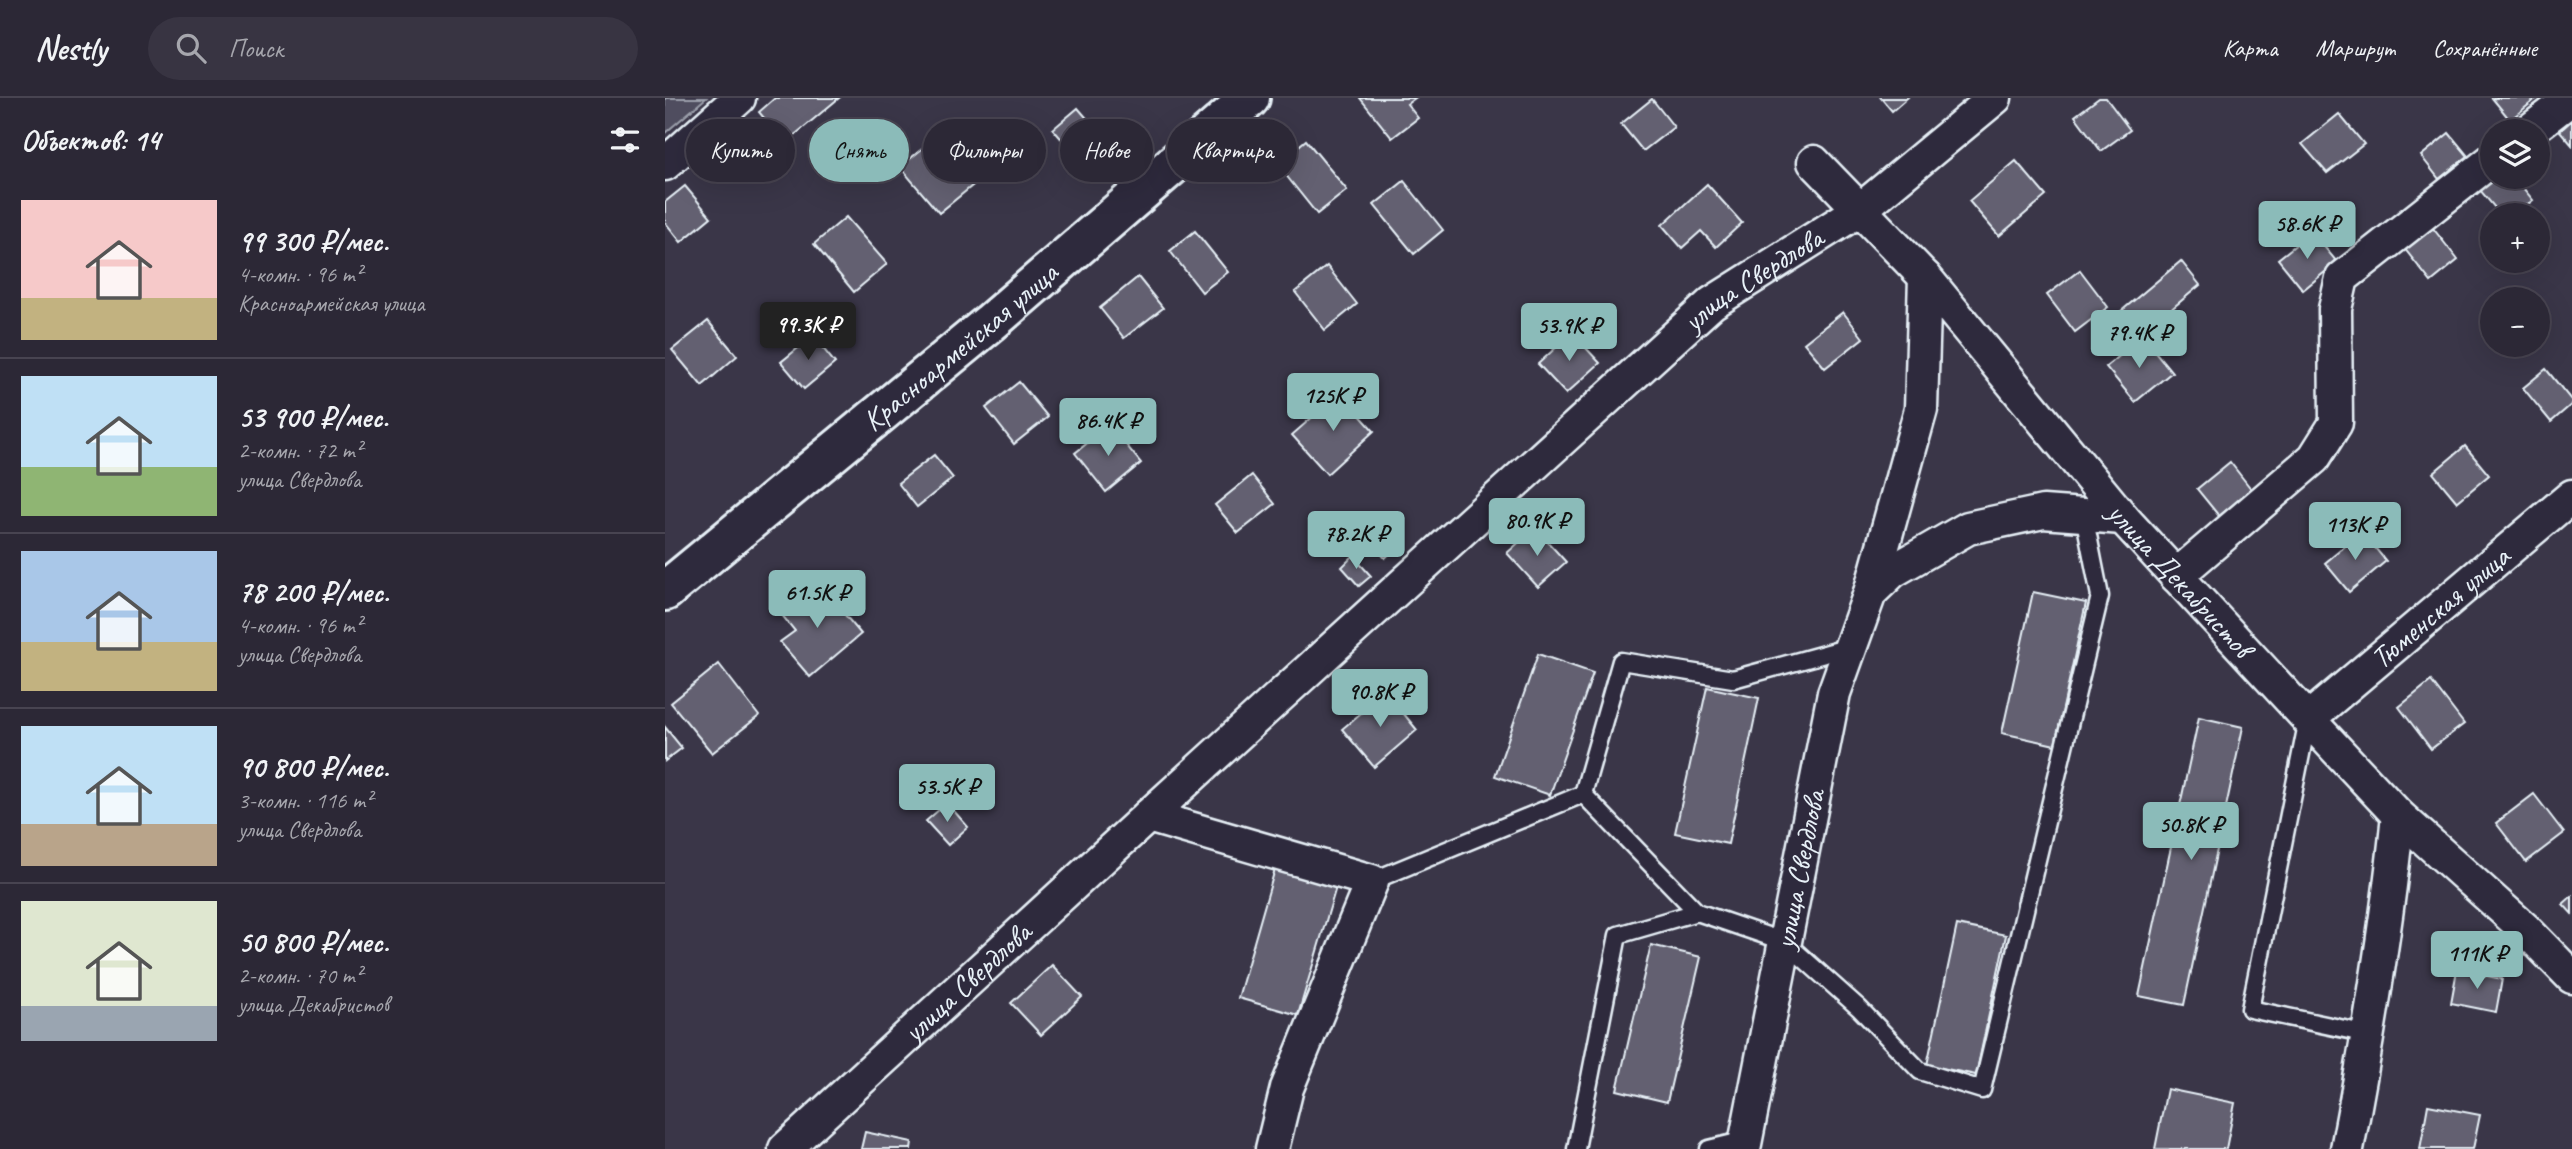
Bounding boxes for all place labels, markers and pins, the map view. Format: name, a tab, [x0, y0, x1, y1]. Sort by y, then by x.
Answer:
pin: 58.6K ₽	[2242, 202, 2372, 261]
pin: 99.3K ₽	[743, 302, 873, 362]
pin: 53.9K ₽	[1504, 303, 1634, 363]
pin: 79.4K ₽	[2074, 310, 2204, 370]
pin: 125K ₽	[1276, 374, 1390, 433]
pin: 86.4K ₽	[1043, 398, 1173, 458]
pin: 80.9K ₽	[1472, 498, 1602, 558]
pin: 113K ₽	[2298, 503, 2412, 562]
pin: 78.2K ₽	[1291, 512, 1421, 571]
pin: 61.5K ₽	[752, 570, 882, 630]
pin: 90.8K ₽	[1315, 670, 1445, 729]
pin: 53.5K ₽	[882, 764, 1012, 824]
pin: 50.8K ₽	[2126, 802, 2256, 862]
pin: 111K ₽	[2420, 932, 2534, 991]

